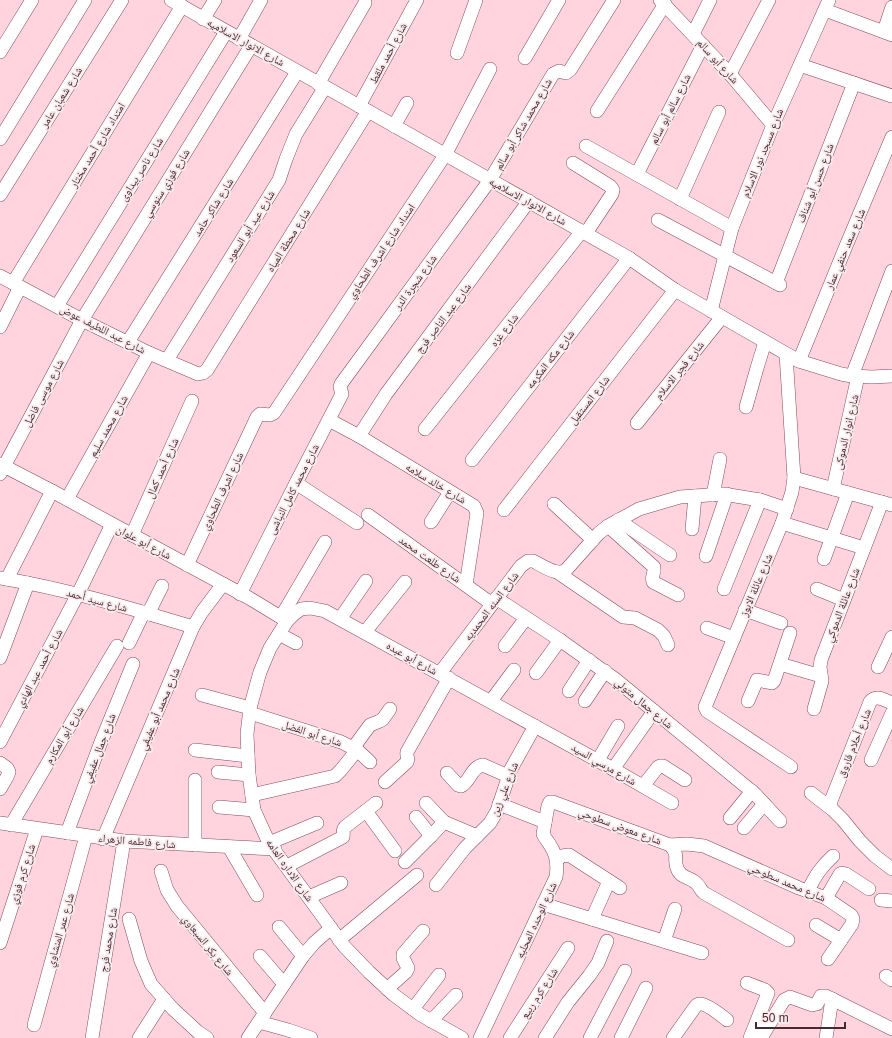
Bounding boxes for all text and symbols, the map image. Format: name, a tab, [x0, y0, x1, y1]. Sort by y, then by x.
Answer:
street label: شارع الانوار الاسلاميه	[205, 16, 287, 69]
street label: شارع أحمد ملقط	[366, 20, 410, 86]
street label: شارع أبو سالم	[693, 36, 742, 87]
street label: شارع شعبان عامر	[37, 65, 85, 131]
street label: شارع سالم أبو سالم	[646, 72, 695, 147]
street label: شارع محمد شاكر أبو سالم	[491, 76, 556, 173]
street label: امتداد شارع أحمد مختار	[66, 100, 128, 191]
street label: شارع مسجد نور الاسلام	[739, 107, 786, 200]
street label: شارع ناصر بيداوى	[117, 135, 166, 204]
street label: شارع حسن أبو شناف	[794, 141, 837, 225]
street label: شارع فوزي سنوسي	[140, 147, 194, 221]
street label: شارع الانوار الاسلاميه	[487, 175, 569, 228]
street label: شارع شاكر حامد	[190, 176, 236, 239]
street label: شارع عيد أبو السعود	[222, 188, 278, 265]
street label: امتداد شارع اشرف الطحاوي	[345, 201, 420, 302]
street label: شارع محطة المياه	[264, 206, 313, 274]
street label: شارع سعد حنفي عمار	[822, 207, 870, 293]
street label: شارع شجرة الدر	[390, 252, 440, 313]
street label: شارع عبد الناصر فرج	[413, 281, 474, 356]
street label: شارع عبد اللطيف عوض	[58, 302, 148, 357]
street label: شارع غزه	[487, 311, 521, 349]
street label: شارع مكه المكرمه	[523, 327, 577, 391]
street label: شارع فجر الاسلام	[652, 339, 707, 402]
street label: شارع موسى فاضل	[20, 357, 67, 429]
street label: شارع المستقبل	[566, 373, 613, 427]
street label: شارع محمد سليم	[86, 393, 132, 460]
street label: شارع انوار الدموكى	[831, 393, 861, 471]
street label: شارع أحمد كمال	[143, 436, 182, 500]
street label: شارع محمد كامل النباشى	[265, 442, 322, 537]
street label: شارع اشرف الطحاوي	[199, 450, 248, 533]
street label: شارع خالد سلامه	[403, 460, 468, 507]
street label: شارع أبو علوان	[114, 522, 174, 562]
street label: شارع طلعت محمد	[396, 533, 463, 586]
street label: شارع عائلة الابوز	[737, 552, 775, 619]
street label: شارع عائلة الدموكي	[822, 566, 864, 645]
street label: شارع السنه المحمديه	[461, 569, 521, 643]
street label: شارع سيد أحمد	[65, 585, 129, 615]
street label: شارع أحمد عبد الهادي	[13, 627, 67, 710]
street label: شارع أبو عبده	[384, 638, 440, 678]
street label: شارع محمد أبو عفيفي	[135, 666, 184, 753]
street label: شارع جمال متولي	[611, 675, 675, 733]
street label: شارع أبو المكارم	[41, 704, 87, 766]
street label: شارع أحلام فاروق	[834, 707, 874, 779]
street label: شارع جمال عفيفي	[80, 712, 120, 785]
street label: شارع أبو الفضل	[280, 717, 344, 749]
street label: شارع مرسي السيد	[568, 741, 638, 790]
street label: شارع علي زين	[488, 760, 523, 819]
street label: شارع معوض سطوحي	[576, 805, 663, 849]
street label: شارع فاطمه الزهراء	[98, 832, 176, 851]
street label: شارع الاداره العامه	[263, 836, 316, 904]
street label: شارع كرم فوزي	[7, 843, 40, 906]
street label: شارع محمد سطوحي	[745, 860, 828, 906]
street label: شارع الوحده المحليه	[513, 880, 560, 960]
street label: شارع عمر المنشاوي	[44, 892, 79, 969]
street label: شارع محمد فرج	[97, 907, 120, 973]
street label: شارع بكر السبعاوي	[178, 912, 236, 979]
street label: شارع كرم ربيع	[518, 965, 561, 1021]
scale bar	[756, 1004, 845, 1030]
text: 50 m	[762, 1011, 789, 1025]

